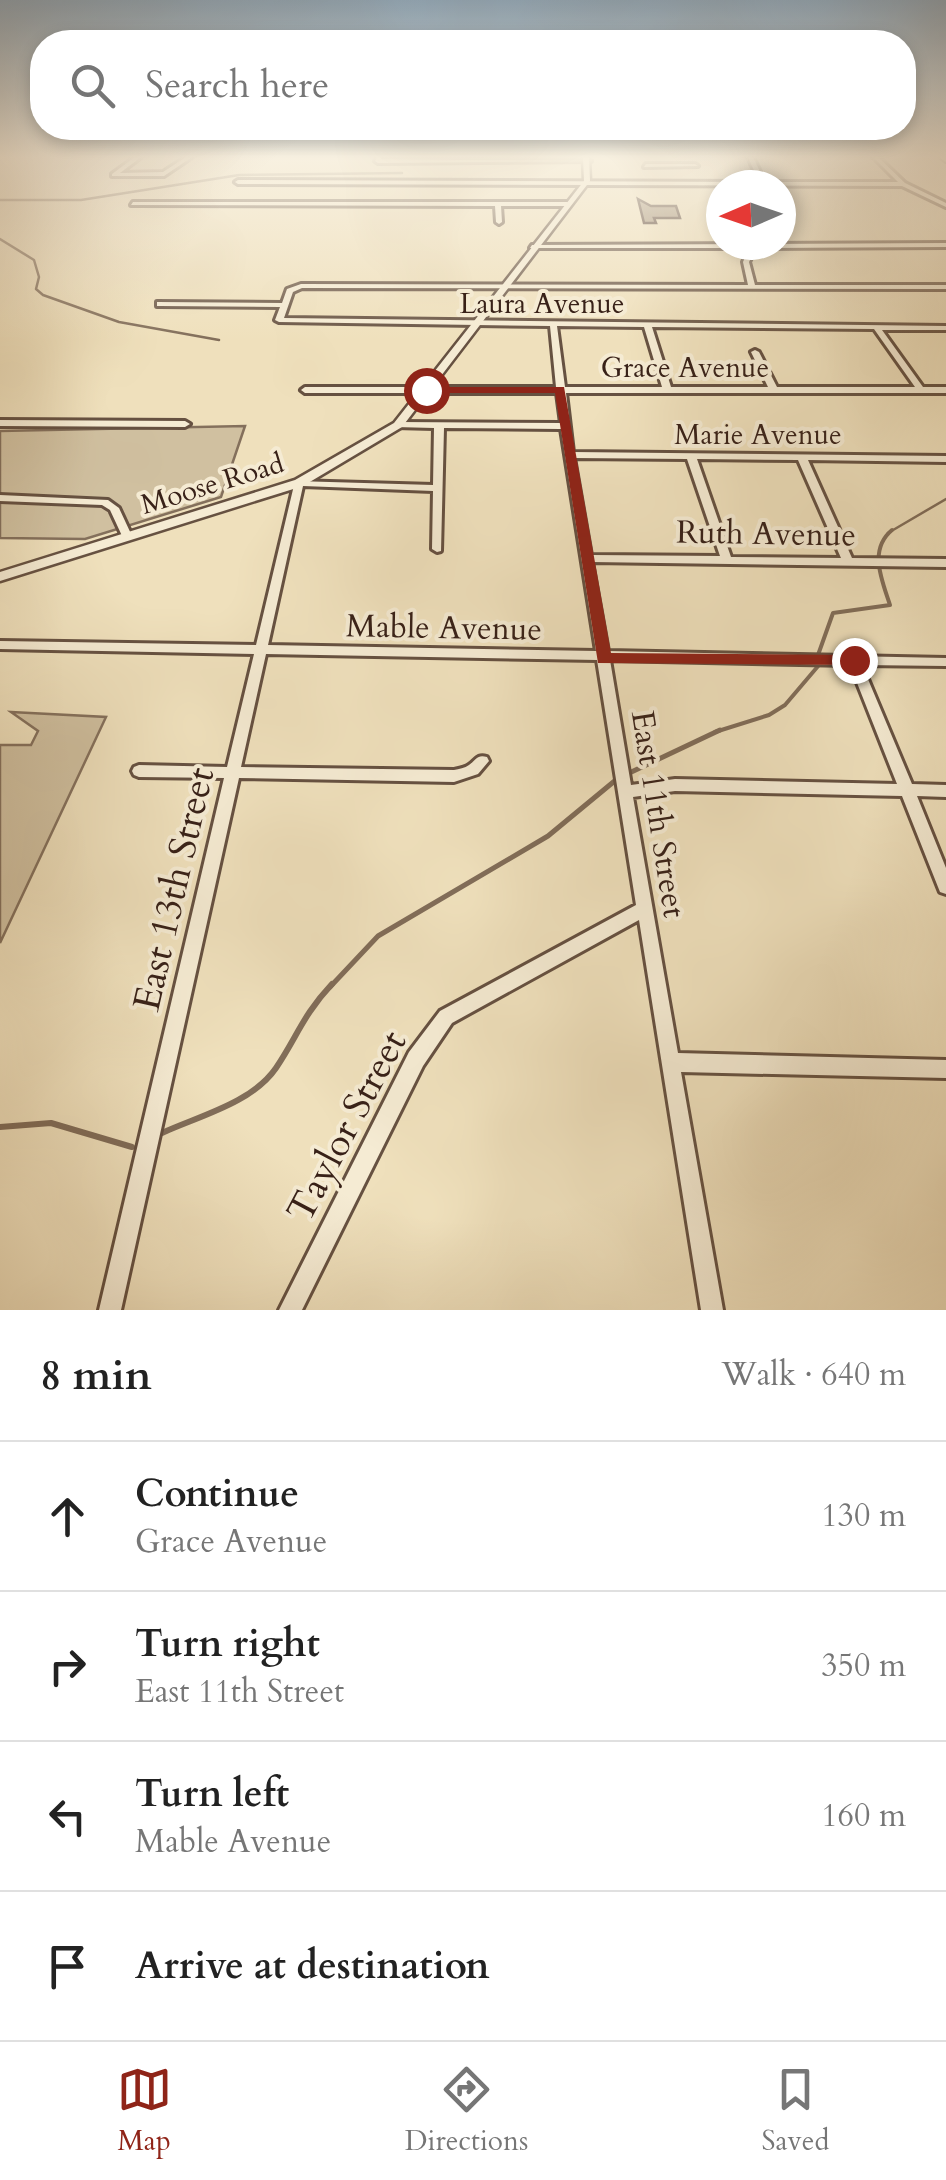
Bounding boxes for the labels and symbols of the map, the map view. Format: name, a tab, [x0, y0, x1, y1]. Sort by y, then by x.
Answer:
north arrow	[706, 170, 796, 260]
street label: Laura Avenue	[459, 285, 625, 323]
street label: Grace Avenue	[601, 349, 769, 387]
route start	[404, 368, 450, 414]
street label: Marie Avenue	[674, 416, 842, 454]
street label: Moose Road	[136, 444, 289, 524]
street label: Ruth Avenue	[676, 510, 856, 558]
street label: Mable Avenue	[346, 604, 542, 652]
route end	[832, 638, 878, 684]
street label: East 11th Street	[620, 707, 696, 921]
street label: East 13th Street	[121, 762, 227, 1016]
street label: Taylor Street	[275, 1022, 419, 1231]

